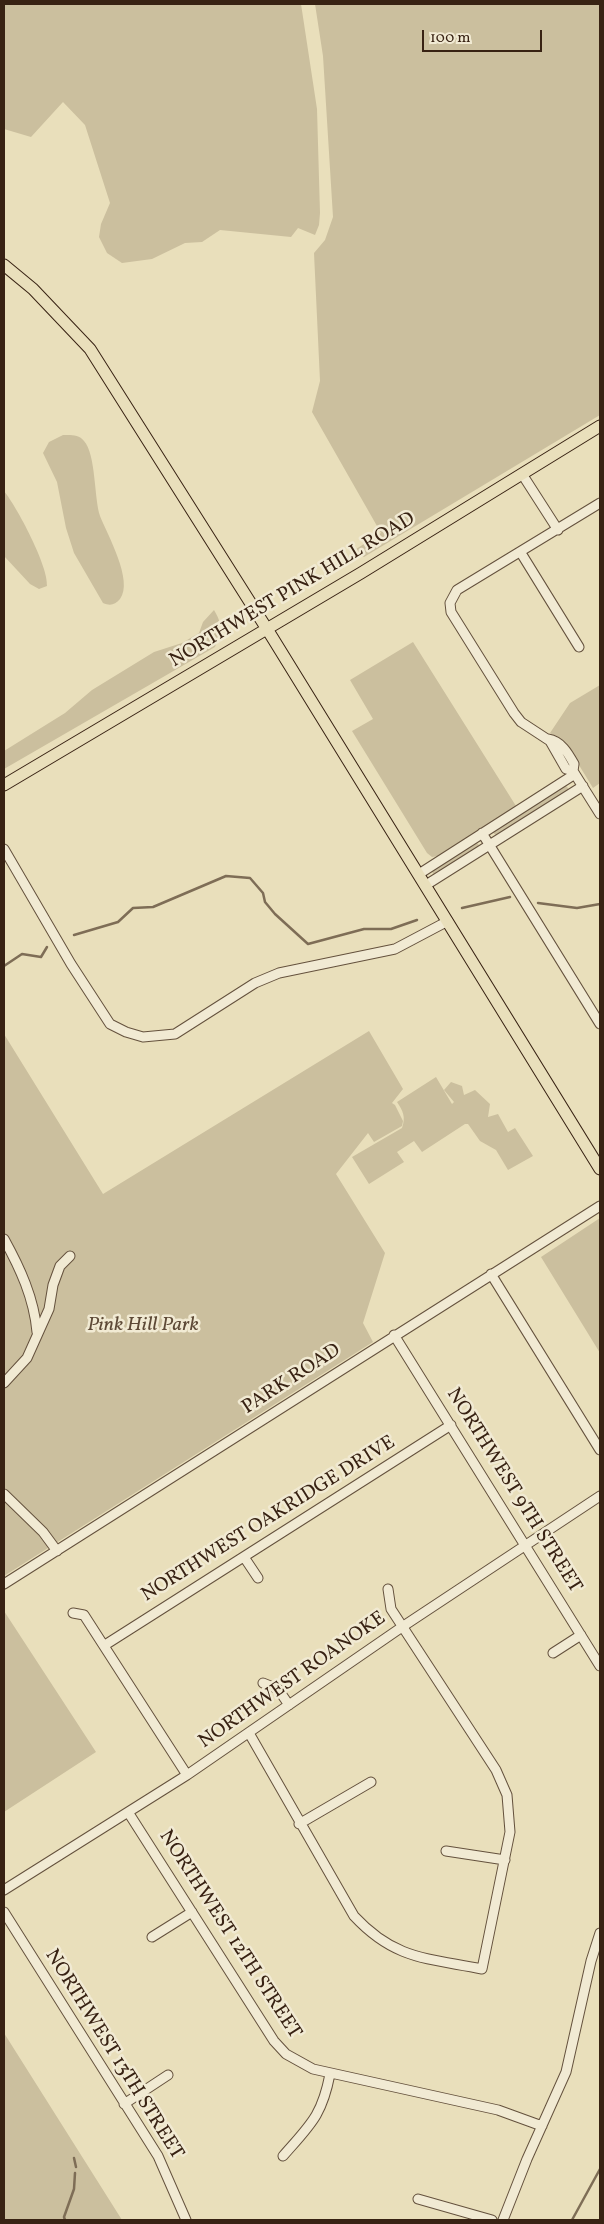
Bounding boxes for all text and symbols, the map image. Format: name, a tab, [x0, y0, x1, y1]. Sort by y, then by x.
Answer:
scale bar	[424, 20, 544, 52]
text: 100 m	[430, 28, 470, 49]
street label: NORTHWEST PINK HILL ROAD	[166, 508, 420, 674]
park label: Pink Hill Park	[87, 1314, 199, 1338]
street label: PARK ROAD	[238, 1339, 346, 1421]
street label: NORTHWEST 9TH STREET	[440, 1384, 586, 1598]
street label: NORTHWEST OAKRIDGE DRIVE	[138, 1432, 400, 1608]
street label: NORTHWEST ROANOKE	[195, 1607, 391, 1755]
street label: NORTHWEST 12TH STREET	[153, 1826, 305, 2044]
street label: NORTHWEST 13TH STREET	[38, 1945, 188, 2165]

